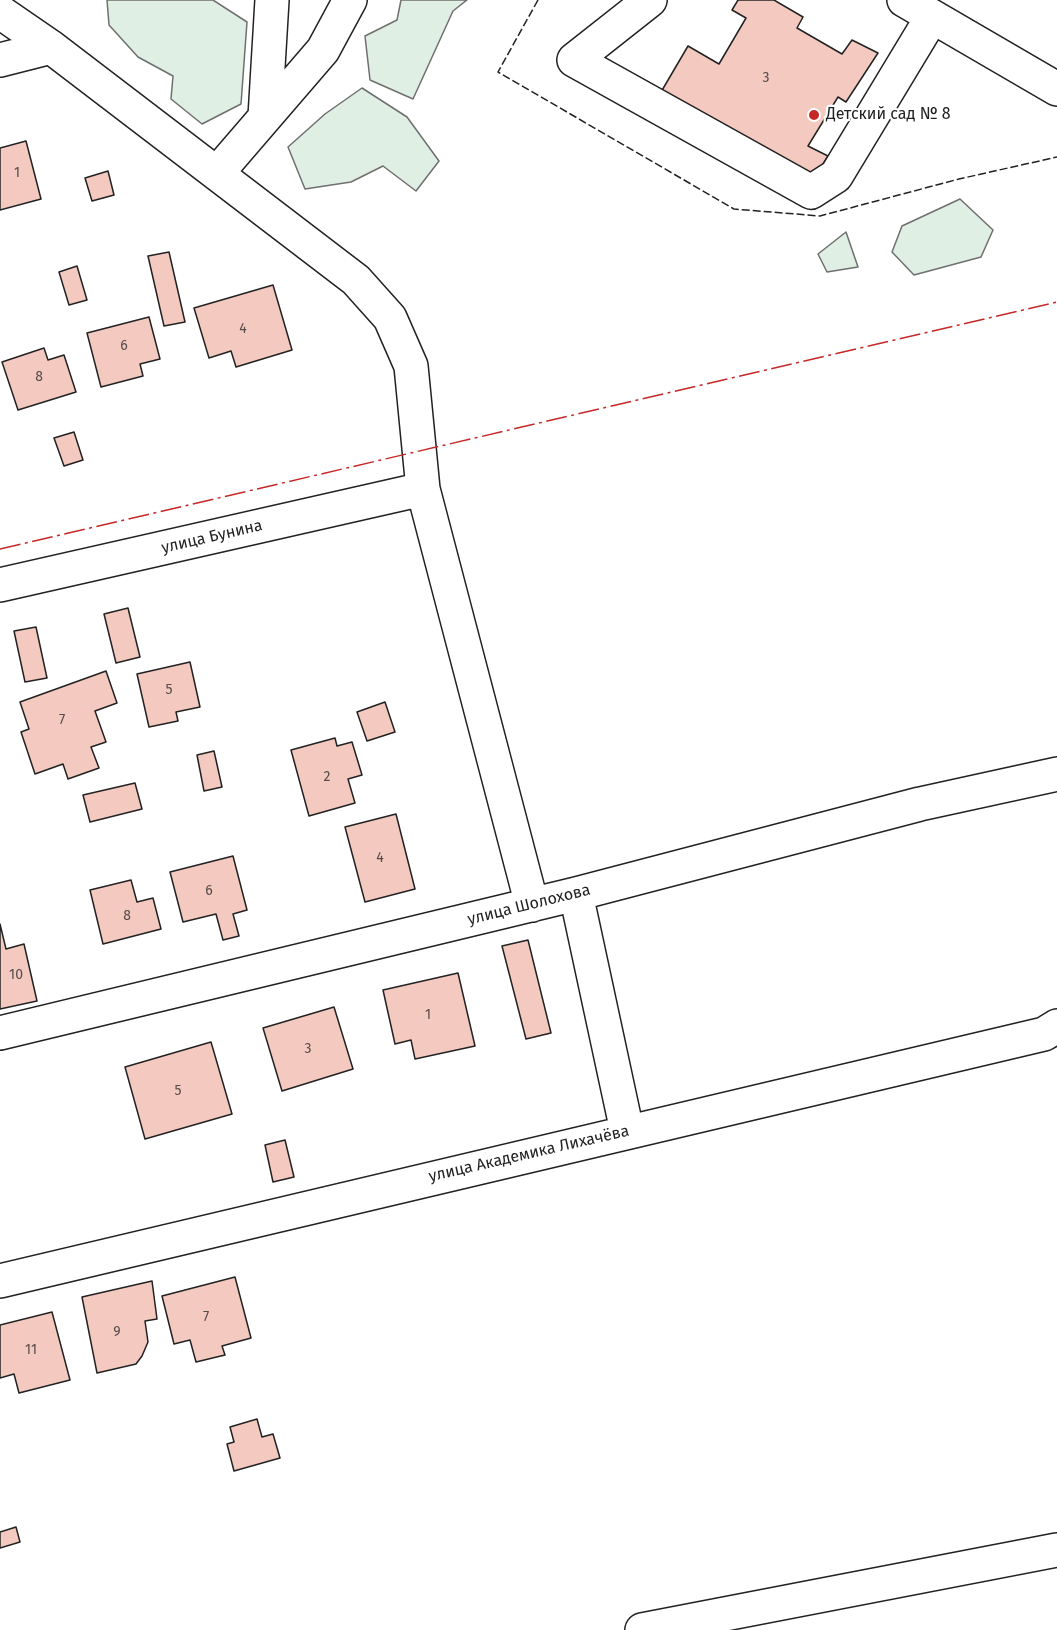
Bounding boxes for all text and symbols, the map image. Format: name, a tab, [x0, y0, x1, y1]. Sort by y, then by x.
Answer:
house number: 3	[763, 70, 769, 86]
place label: Детский сад № 8	[826, 105, 951, 125]
marker: Детский сад № 8	[807, 108, 821, 122]
house number: 1	[14, 165, 20, 181]
house number: 4	[239, 321, 247, 337]
house number: 6	[120, 338, 128, 354]
house number: 8	[35, 369, 43, 385]
street label: улица Бунина	[160, 516, 264, 558]
house number: 5	[165, 682, 173, 698]
house number: 7	[59, 712, 65, 728]
house number: 2	[324, 769, 330, 785]
house number: 4	[376, 850, 384, 866]
street label: улица Шолохова	[466, 880, 592, 930]
house number: 6	[205, 883, 213, 899]
house number: 8	[123, 908, 131, 924]
house number: 10	[9, 967, 23, 983]
house number: 1	[425, 1007, 431, 1023]
house number: 3	[305, 1041, 311, 1057]
house number: 5	[174, 1083, 182, 1099]
street label: улица Академика Лихачёва	[427, 1122, 631, 1186]
house number: 7	[203, 1309, 209, 1325]
house number: 9	[113, 1324, 121, 1340]
house number: 11	[25, 1342, 37, 1358]

